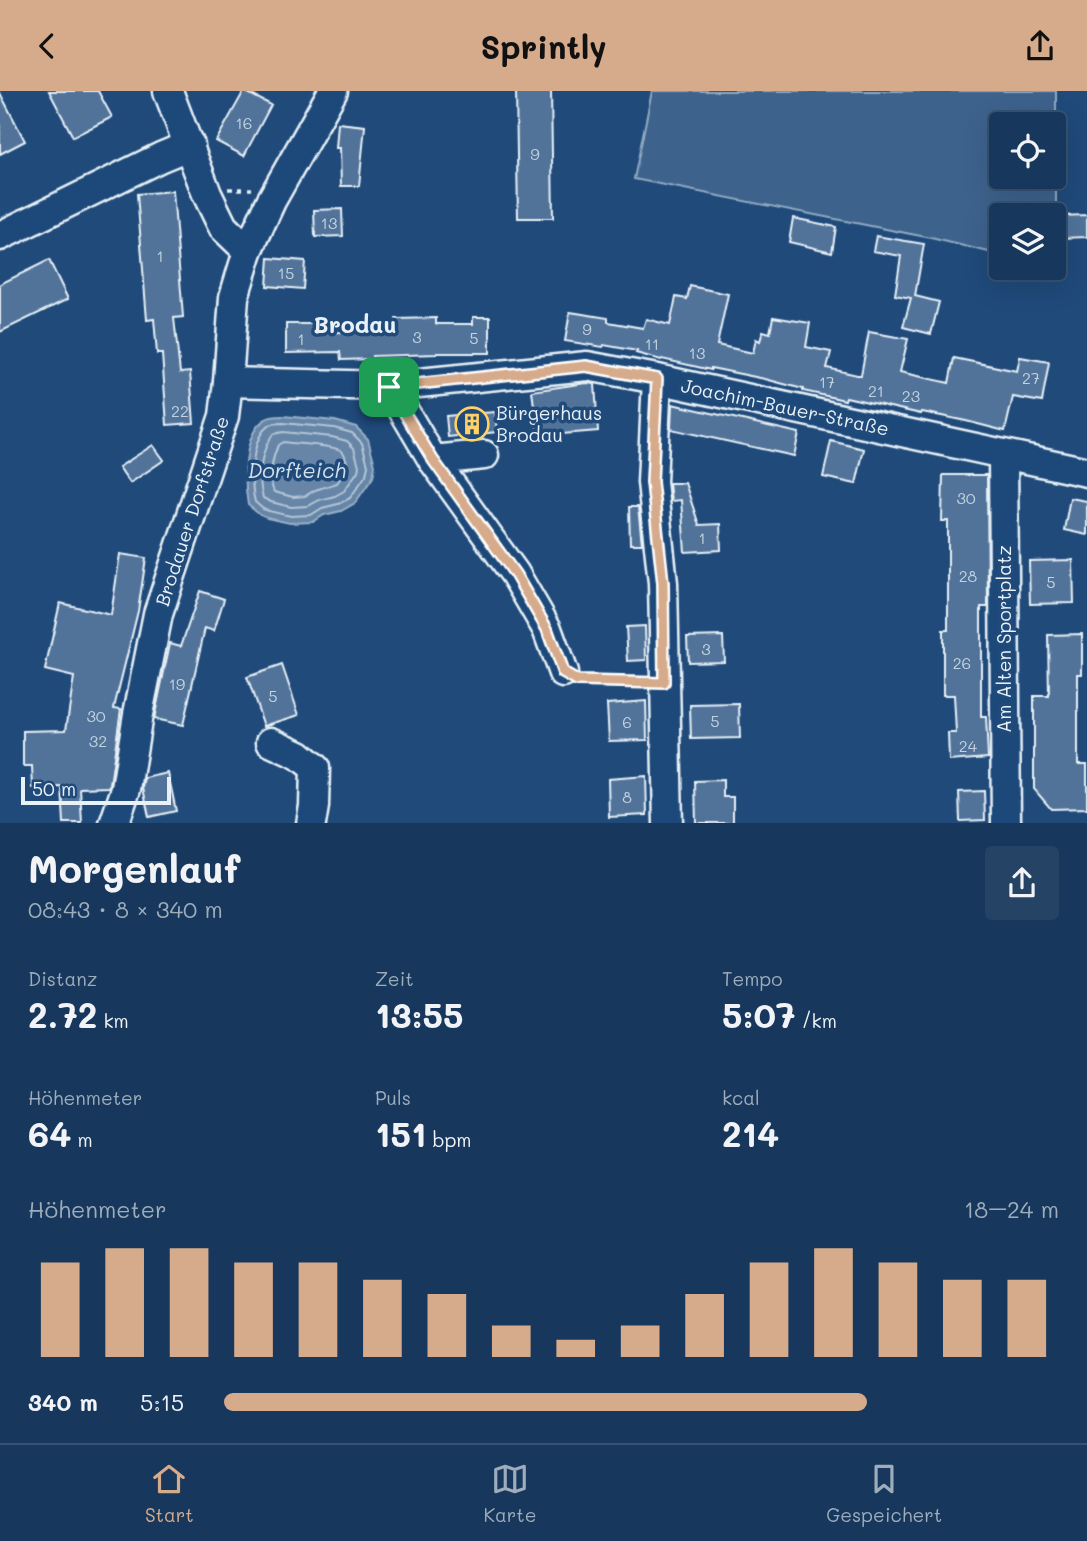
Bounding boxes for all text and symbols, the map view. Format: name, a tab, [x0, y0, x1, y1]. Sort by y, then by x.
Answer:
text: Sprintly	[480, 25, 607, 67]
icon: back	[28, 27, 66, 65]
icon: share	[1021, 27, 1059, 65]
house number: 16	[236, 112, 252, 133]
map controls	[989, 112, 1066, 280]
button: locate	[989, 112, 1066, 189]
house number: 9	[530, 143, 540, 164]
button: layers	[989, 203, 1066, 280]
house number: 13	[321, 212, 337, 233]
house number: 1	[156, 245, 164, 266]
house number: 15	[278, 262, 294, 283]
district label: Brodau	[313, 309, 397, 339]
house number: 9	[582, 318, 592, 339]
house number: 3	[412, 326, 422, 347]
house number: 5	[469, 327, 479, 348]
house number: 1	[297, 328, 305, 349]
house number: 11	[645, 333, 659, 354]
house number: 13	[689, 342, 705, 363]
pin	[359, 357, 419, 417]
house number: 27	[1022, 367, 1040, 388]
icon: arrive	[370, 368, 408, 406]
house number: 17	[819, 371, 835, 392]
street label: Joachim-Bauer-Straße	[679, 372, 891, 441]
house number: 21	[868, 380, 884, 401]
house number: 23	[902, 385, 920, 406]
house number: 22	[171, 400, 189, 421]
place label: Bürgerhaus Brodau	[496, 400, 602, 447]
building icon: Bürgerhaus Brodau	[453, 405, 491, 443]
street label: Brodauer Dorfstraße	[149, 413, 234, 609]
water label: Dorfteich	[248, 456, 346, 483]
house number: 30	[956, 487, 976, 508]
house number: 1	[698, 527, 706, 548]
street label: Am Alten Sportplatz	[991, 545, 1016, 733]
house number: 28	[959, 565, 978, 586]
house number: 5	[1046, 571, 1056, 592]
house number: 3	[701, 638, 711, 659]
house number: 26	[953, 652, 971, 673]
house number: 19	[169, 673, 185, 694]
house number: 5	[268, 685, 278, 706]
house number: 30	[86, 705, 106, 726]
house number: 5	[710, 710, 720, 731]
house number: 6	[622, 711, 632, 732]
house number: 32	[89, 730, 107, 751]
house number: 24	[959, 735, 978, 756]
scale bar	[21, 775, 172, 806]
text: 50 m	[32, 776, 76, 801]
house number: 8	[622, 786, 632, 807]
text: Morgenlauf	[28, 843, 240, 893]
button: share	[985, 846, 1059, 920]
text: 08:43 · 8 × 340 m	[28, 894, 223, 924]
text: Distanz	[28, 966, 97, 991]
text: Zeit	[375, 966, 414, 991]
text: Tempo	[722, 966, 782, 991]
text: 2.72	[28, 991, 97, 1037]
text: 13:55	[375, 991, 463, 1037]
text: 5:07	[722, 991, 796, 1037]
text: km	[97, 1008, 129, 1033]
text: /km	[796, 1008, 837, 1033]
text: Höhenmeter	[28, 1085, 142, 1110]
text: Puls	[375, 1085, 411, 1110]
text: kcal	[722, 1085, 760, 1110]
text: 64	[28, 1110, 71, 1156]
text: 151	[375, 1110, 426, 1156]
text: 214	[722, 1110, 779, 1156]
text: m	[71, 1127, 93, 1152]
text: bpm	[426, 1127, 472, 1152]
text: Höhenmeter	[28, 1194, 166, 1224]
text: 18–24 m	[964, 1194, 1059, 1224]
text: 340 m	[28, 1387, 98, 1417]
text: 5:15	[140, 1387, 184, 1417]
tab: Start	[145, 1460, 194, 1527]
tab: Karte	[483, 1460, 536, 1527]
tab: Gespeichert	[826, 1460, 942, 1527]

